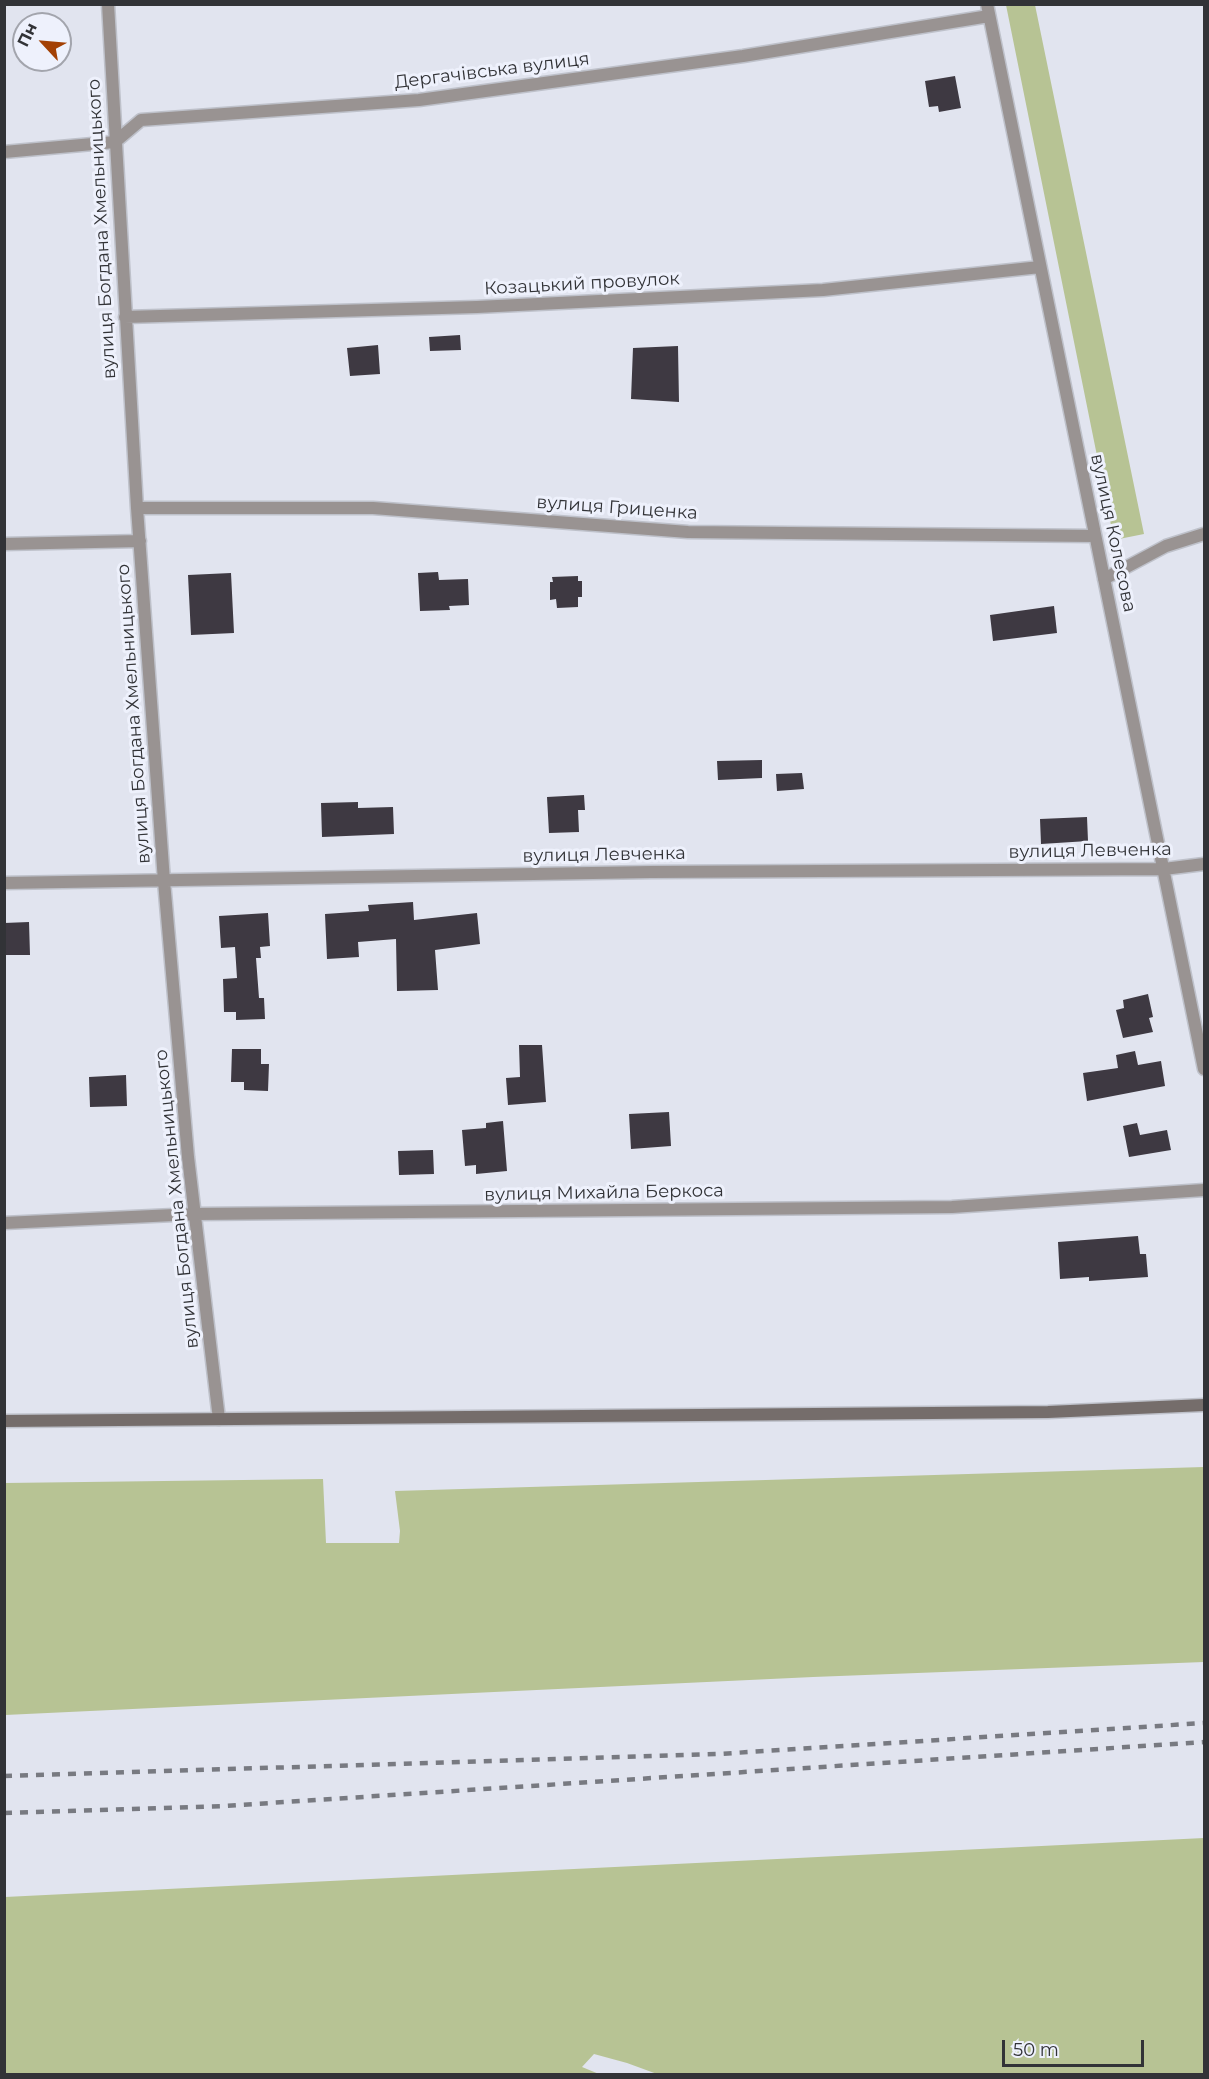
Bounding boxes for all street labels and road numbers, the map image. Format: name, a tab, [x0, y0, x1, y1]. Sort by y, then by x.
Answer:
street label: Дергачівська вулиця	[393, 48, 591, 94]
street label: вулиця Богдана Хмельницького	[83, 78, 121, 380]
street label: Козацький провулок	[484, 268, 680, 300]
street label: вулиця Колесова	[1086, 452, 1140, 614]
street label: вулиця Гриценка	[536, 492, 698, 524]
street label: вулиця Богдана Хмельницького	[113, 563, 155, 865]
street label: вулиця Левченка	[1008, 839, 1172, 863]
street label: вулиця Левченка	[522, 843, 686, 867]
street label: вулиця Богдана Хмельницького	[151, 1048, 203, 1350]
street label: вулиця Михайла Беркоса	[484, 1180, 724, 1206]

